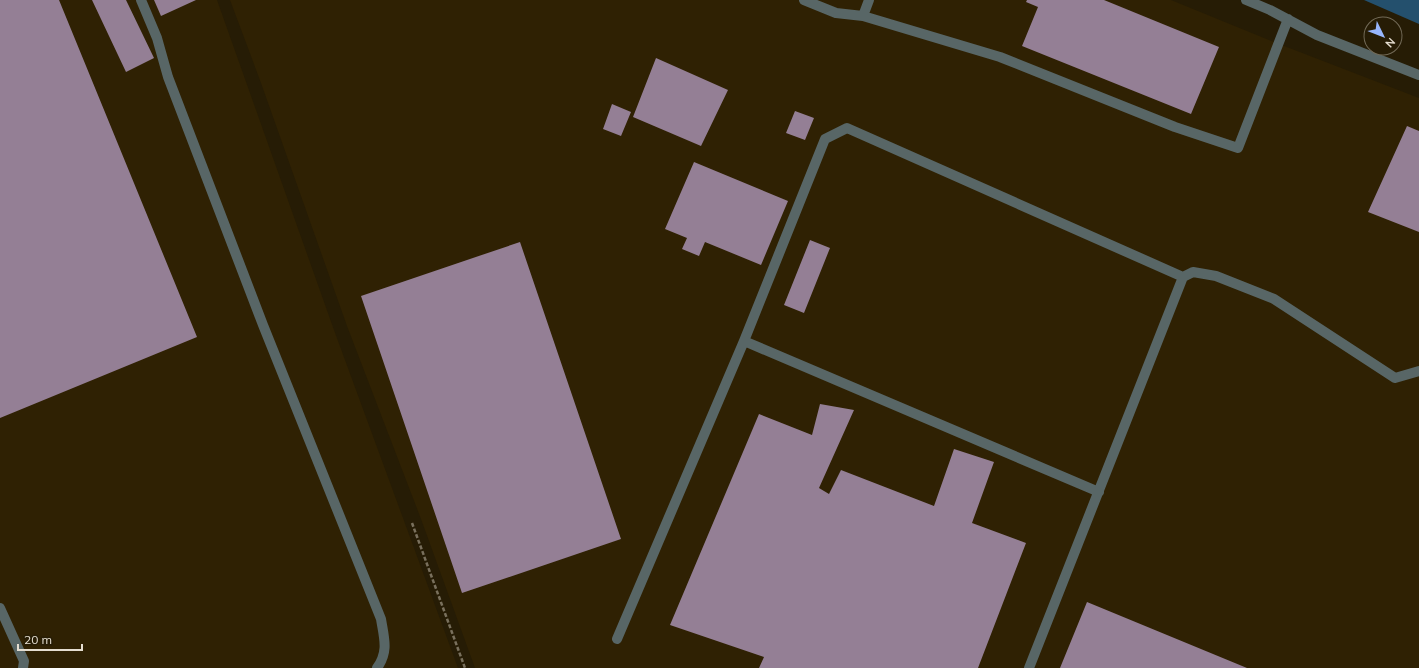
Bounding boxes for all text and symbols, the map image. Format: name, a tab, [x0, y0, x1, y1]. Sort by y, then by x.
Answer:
north arrow	[1363, 16, 1403, 56]
text: N	[1382, 35, 1398, 51]
scale bar	[18, 626, 82, 652]
text: 20 m	[24, 632, 52, 647]

